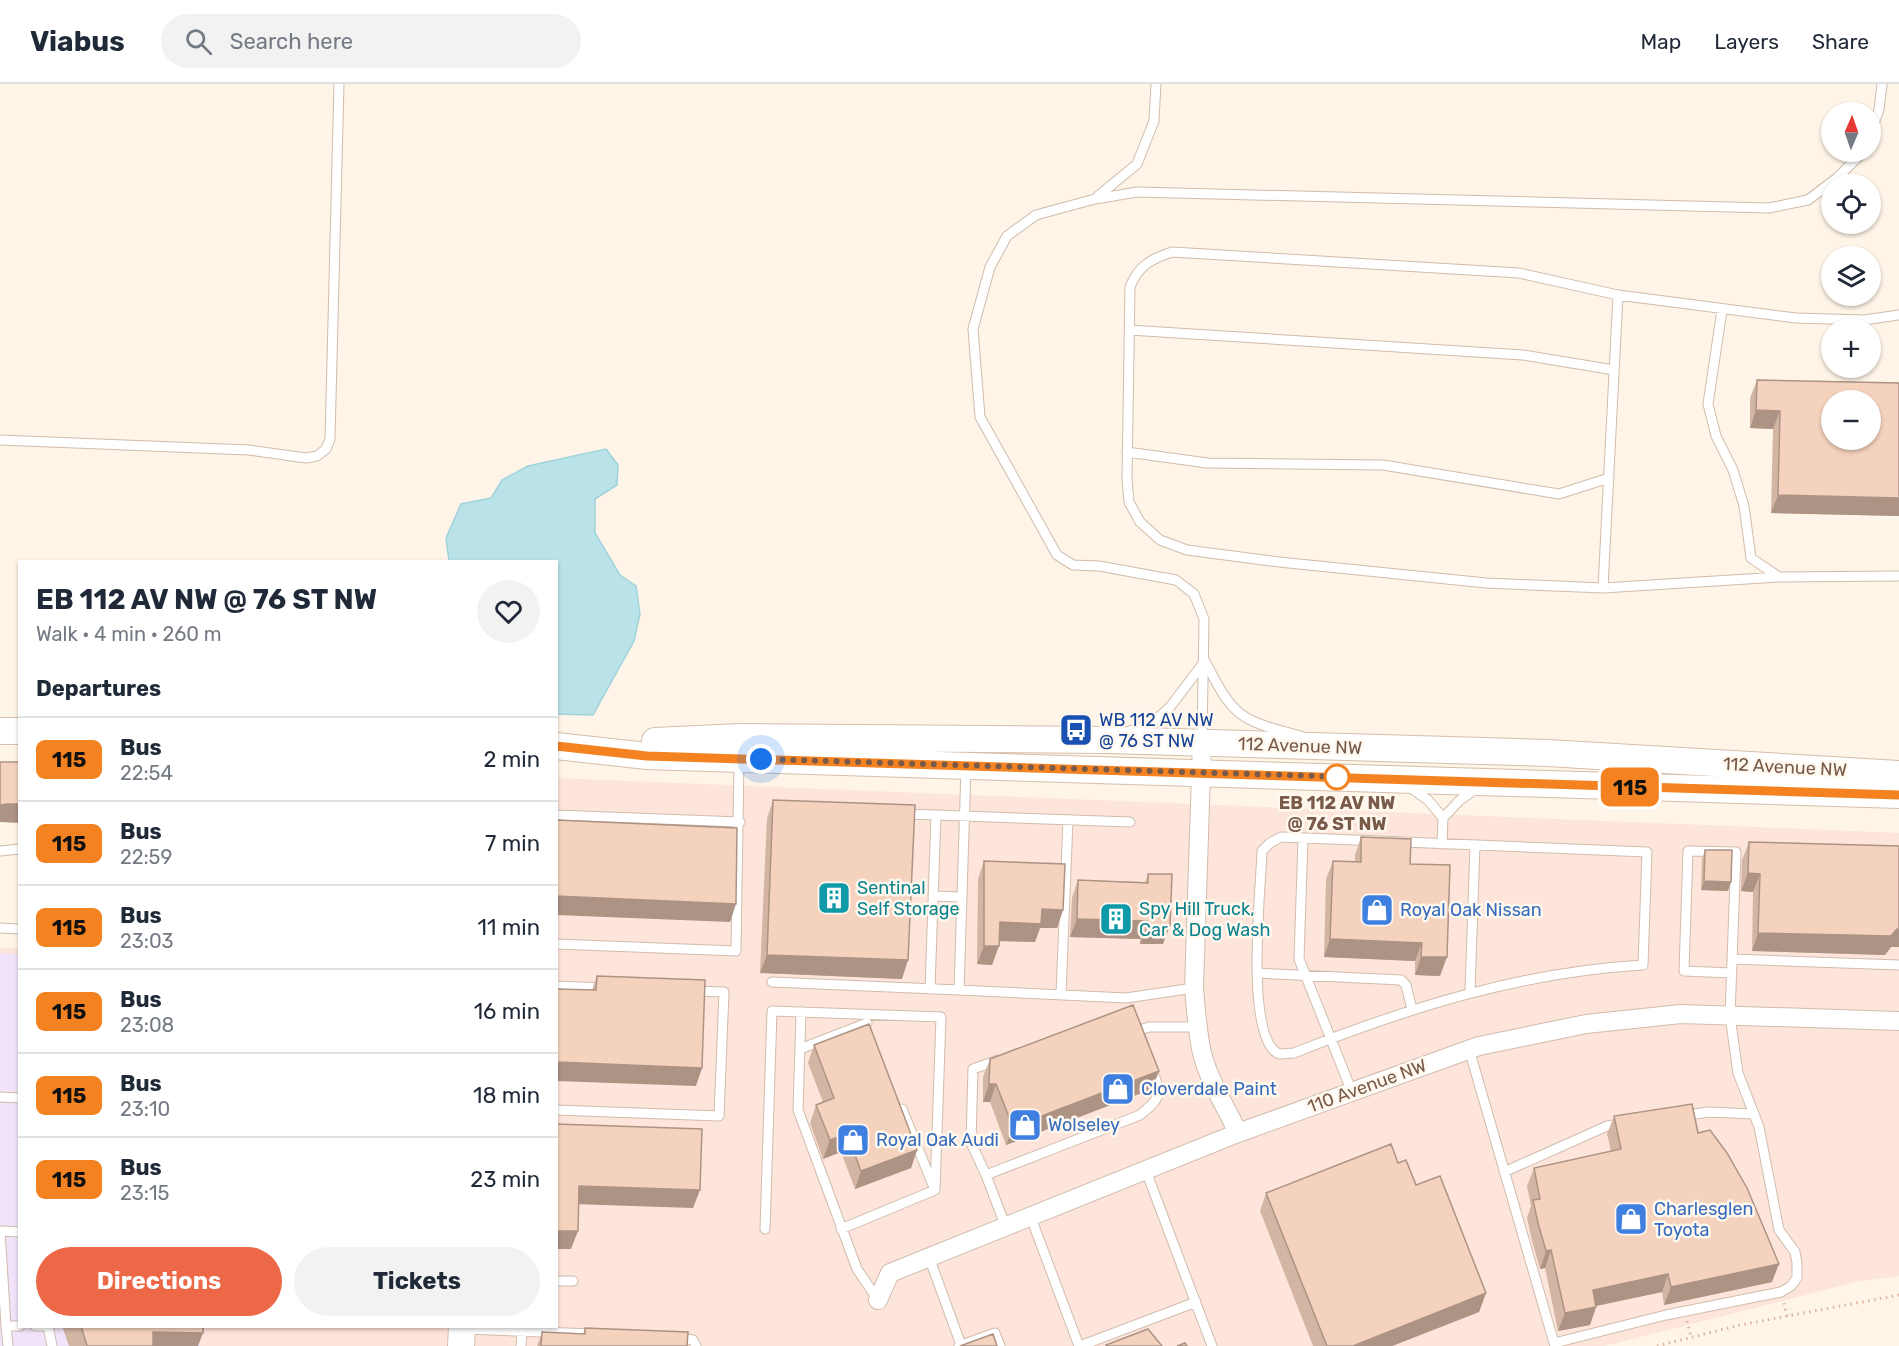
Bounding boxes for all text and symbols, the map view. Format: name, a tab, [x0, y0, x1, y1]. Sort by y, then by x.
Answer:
search box	[161, 14, 581, 68]
text: Viabus	[30, 25, 125, 58]
icon: search	[182, 25, 215, 58]
text: Search here	[230, 28, 353, 55]
text: Map	[1640, 29, 1681, 54]
text: Layers	[1714, 29, 1779, 54]
text: Share	[1812, 29, 1869, 54]
north arrow	[1821, 102, 1881, 162]
map controls	[1821, 102, 1881, 450]
button: locate	[1821, 174, 1881, 234]
button: layers	[1821, 246, 1881, 306]
button: +	[1821, 318, 1881, 378]
button: −	[1821, 390, 1881, 450]
button: heart	[477, 580, 540, 643]
text: EB 112 AV NW @ 76 ST NW	[36, 583, 377, 616]
text: Walk · 4 min · 260 m	[36, 622, 222, 646]
text: Departures	[36, 675, 161, 702]
place label: WB 112 AV NW @ 76 ST NW	[1099, 709, 1214, 752]
bus stop icon: WB 112 AV NW @ 76 ST NW	[1058, 712, 1094, 748]
street label: 112 Avenue NW	[1238, 733, 1362, 759]
text: Bus	[120, 734, 162, 761]
your location	[746, 744, 776, 774]
text: 2 min	[483, 746, 540, 773]
text: 115	[52, 747, 86, 772]
street label: 112 Avenue NW	[1722, 753, 1848, 781]
text: 22:54	[120, 761, 173, 785]
marker: EB 112 AV NW @ 76 ST NW	[1324, 764, 1350, 790]
line badge: 115	[1596, 768, 1664, 806]
text: 115	[1613, 775, 1647, 800]
place label: EB 112 AV NW @ 76 ST NW	[1279, 792, 1395, 835]
text: Bus	[120, 818, 162, 845]
text: 7 min	[485, 830, 540, 857]
text: 115	[52, 831, 86, 856]
text: 22:59	[120, 845, 172, 869]
place label: Sentinal Self Storage	[857, 877, 960, 920]
building icon: Sentinal Self Storage	[816, 880, 852, 916]
shop icon: Royal Oak Nissan	[1359, 892, 1395, 928]
place label: Spy Hill Truck, Car & Dog Wash	[1139, 898, 1270, 941]
place label: Royal Oak Nissan	[1400, 899, 1542, 921]
building icon: Spy Hill Truck, Car & Dog Wash	[1098, 901, 1134, 937]
text: Bus	[120, 902, 162, 929]
text: 11 min	[478, 914, 540, 941]
text: 115	[52, 915, 86, 940]
text: 23:03	[120, 929, 174, 953]
text: Bus	[120, 986, 162, 1013]
text: 16 min	[474, 998, 540, 1025]
text: 115	[52, 999, 86, 1024]
text: 23:08	[120, 1013, 174, 1037]
street label: 110 Avenue NW	[1304, 1054, 1430, 1118]
text: Bus	[120, 1070, 162, 1097]
shop icon: Cloverdale Paint	[1100, 1071, 1136, 1107]
place label: Cloverdale Paint	[1141, 1078, 1277, 1100]
text: 18 min	[473, 1082, 540, 1109]
text: 115	[52, 1083, 86, 1108]
text: 23:10	[120, 1097, 170, 1121]
shop icon: Wolseley	[1007, 1107, 1043, 1143]
place label: Wolseley	[1048, 1114, 1120, 1136]
shop icon: Royal Oak Audi	[835, 1122, 871, 1158]
place label: Royal Oak Audi	[876, 1129, 999, 1151]
text: Bus	[120, 1154, 162, 1181]
text: 23 min	[470, 1166, 540, 1193]
text: 115	[52, 1167, 86, 1192]
text: 23:15	[120, 1181, 169, 1205]
place label: Charlesglen Toyota	[1654, 1198, 1753, 1241]
shop icon: Charlesglen Toyota	[1613, 1201, 1649, 1237]
button: Directions	[36, 1247, 282, 1316]
button: Tickets	[294, 1247, 540, 1316]

